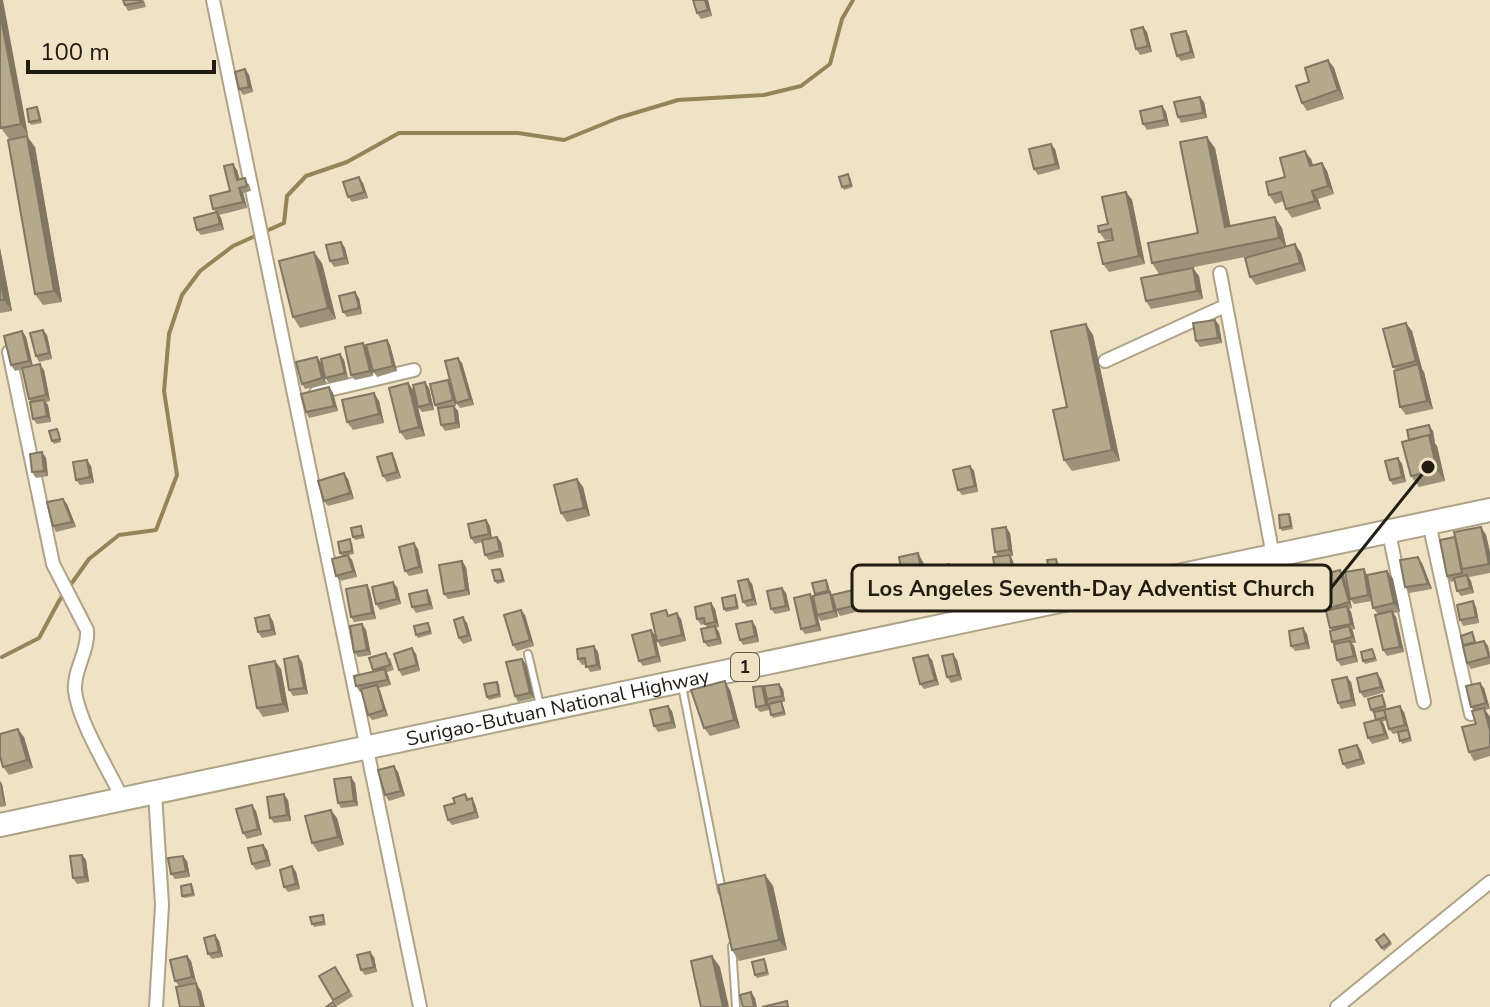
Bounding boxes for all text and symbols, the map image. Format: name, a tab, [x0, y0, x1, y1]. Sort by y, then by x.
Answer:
scale bar	[28, 24, 214, 74]
text: 100 m	[40, 36, 110, 68]
callout: Los Angeles Seventh-Day Adventist Church	[852, 565, 1331, 611]
text: Los Angeles Seventh-Day Adventist Church	[867, 574, 1315, 604]
road number: 1	[731, 653, 759, 681]
street label: Surigao-Butuan National Highway	[404, 662, 712, 752]

